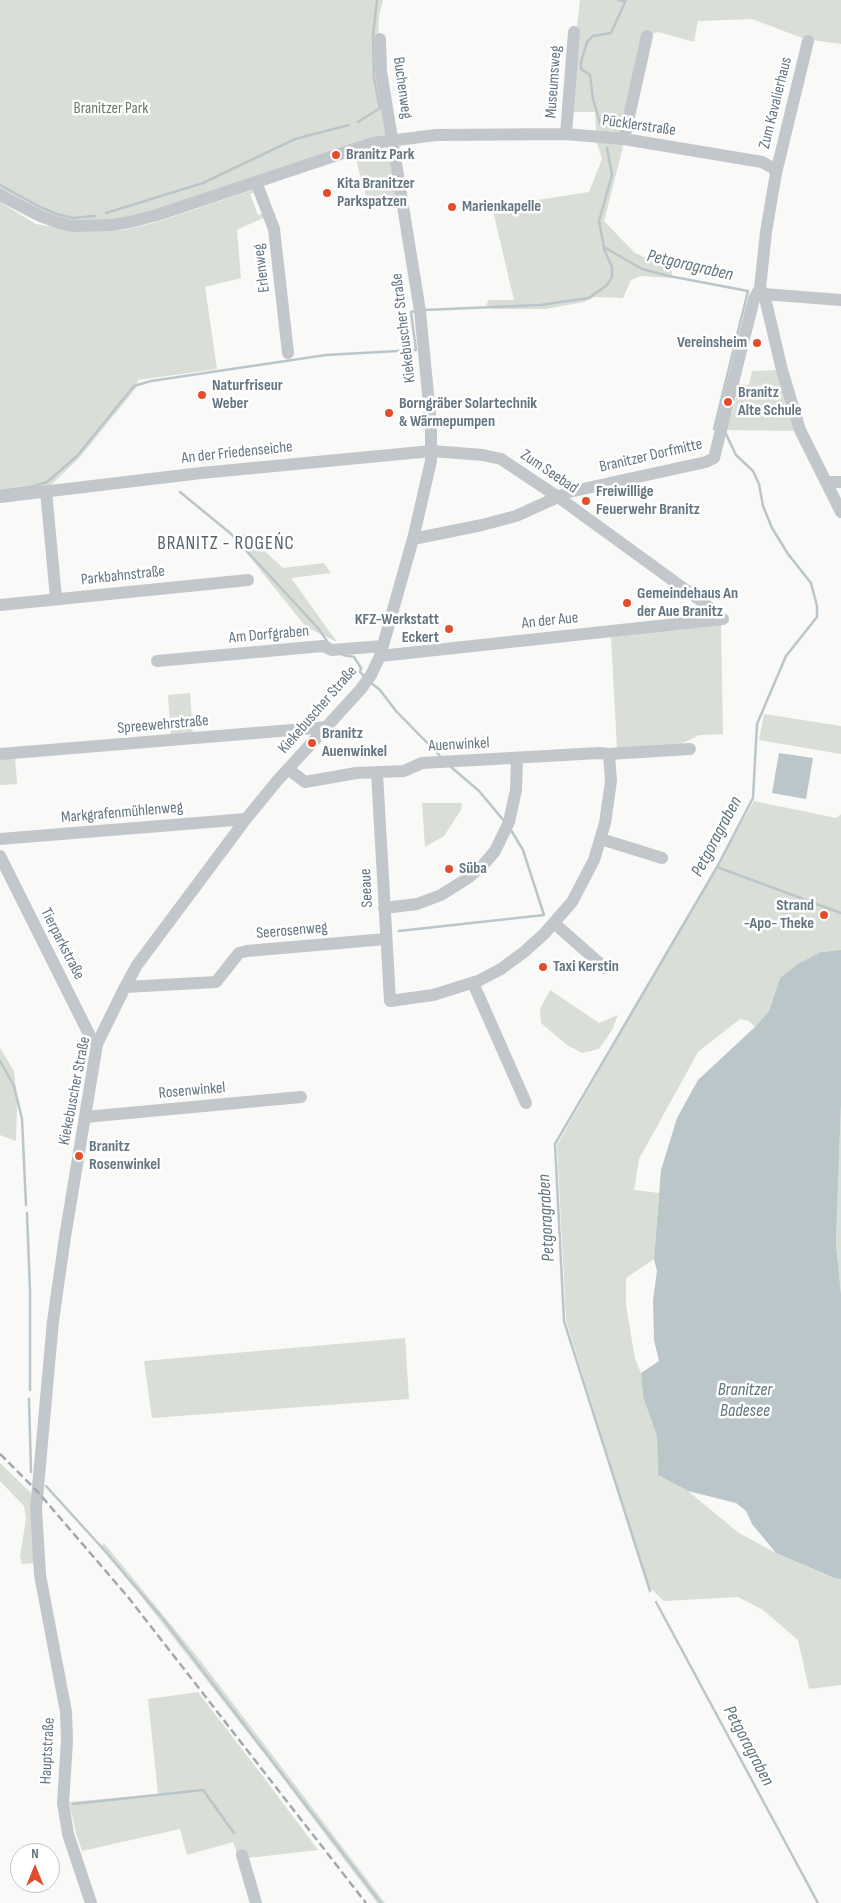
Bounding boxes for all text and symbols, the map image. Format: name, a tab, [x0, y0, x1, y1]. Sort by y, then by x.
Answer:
street label: Museumsweg	[542, 45, 566, 119]
street label: Zum Kavalierhaus	[755, 55, 797, 151]
street label: Buchenweg	[388, 56, 416, 120]
park label: Branitzer Park	[74, 99, 148, 119]
street label: Pücklerstraße	[601, 111, 677, 141]
place label: Branitz Park	[346, 145, 415, 165]
marker: Branitz Park	[330, 149, 342, 161]
place label: Kita Branitzer Parkspatzen	[337, 174, 415, 212]
marker: Kita Branitzer Parkspatzen	[321, 187, 333, 199]
place label: Marienkapelle	[462, 197, 541, 217]
marker: Marienkapelle	[446, 201, 458, 213]
street label: Erlenweg	[249, 242, 275, 294]
water label: Petgoragraben	[645, 246, 735, 286]
street label: Kiekebuscher Straße	[388, 272, 420, 384]
place label: Vereinsheim	[677, 333, 747, 353]
marker: Vereinsheim	[751, 337, 763, 349]
place label: Naturfriseur Weber	[212, 376, 283, 414]
place label: Branitz Alte Schule	[738, 383, 802, 421]
marker: Naturfriseur Weber	[196, 389, 208, 401]
place label: Borngräber Solartechnik & Wärmepumpen	[399, 394, 537, 432]
marker: Branitz Alte Schule	[722, 396, 734, 408]
marker: Borngräber Solartechnik & Wärmepumpen	[383, 407, 395, 419]
street label: Branitzer Dorfmitte	[598, 435, 704, 477]
street label: An der Friedenseiche	[180, 438, 294, 468]
street label: Zum Seebad	[517, 446, 581, 498]
place label: Freiwillige Feuerwehr Branitz	[596, 482, 700, 520]
marker: Freiwillige Feuerwehr Branitz	[580, 495, 592, 507]
district label: BRANITZ - ROGEŃC	[155, 533, 297, 555]
street label: Parkbahnstraße	[80, 562, 166, 590]
place label: Gemeindehaus An der Aue Branitz	[637, 584, 738, 622]
marker: Gemeindehaus An der Aue Branitz	[621, 597, 633, 609]
street label: An der Aue	[521, 608, 579, 634]
place label: KFZ-Werkstatt Eckert	[355, 610, 439, 648]
street label: Am Dorfgraben	[228, 622, 310, 648]
marker: KFZ-Werkstatt Eckert	[443, 623, 455, 635]
street label: Kiekebuscher Straße	[275, 662, 361, 758]
street label: Spreewehrstraße	[117, 711, 209, 739]
place label: Branitz Auenwinkel	[322, 724, 387, 762]
street label: Auenwinkel	[428, 734, 490, 756]
marker: Branitz Auenwinkel	[306, 737, 318, 749]
water label: Petgoragraben	[687, 793, 747, 881]
street label: Markgrafenmühlenweg	[60, 798, 184, 828]
place label: Süba	[459, 859, 487, 879]
marker: Süba	[443, 863, 455, 875]
street label: Seeaue	[356, 868, 378, 908]
place label: Strand -Apo- Theke	[744, 896, 814, 934]
street label: Tierparkstraße	[36, 905, 88, 983]
marker: Strand -Apo- Theke	[818, 909, 830, 921]
street label: Seerosenweg	[256, 918, 328, 944]
place label: Taxi Kerstin	[553, 957, 619, 977]
marker: Taxi Kerstin	[537, 961, 549, 973]
street label: Kiekebuscher Straße	[55, 1035, 95, 1147]
street label: Rosenwinkel	[158, 1079, 226, 1103]
place label: Branitz Rosenwinkel	[89, 1137, 160, 1175]
marker: Branitz Rosenwinkel	[73, 1150, 85, 1162]
water label: Petgoragraben	[534, 1174, 560, 1262]
water label: Branitzer Badesee	[718, 1379, 772, 1422]
water label: Petgoragraben	[718, 1702, 778, 1790]
street label: Hauptstraße	[37, 1717, 59, 1785]
north arrow	[10, 1843, 60, 1893]
text: N	[31, 1845, 39, 1862]

